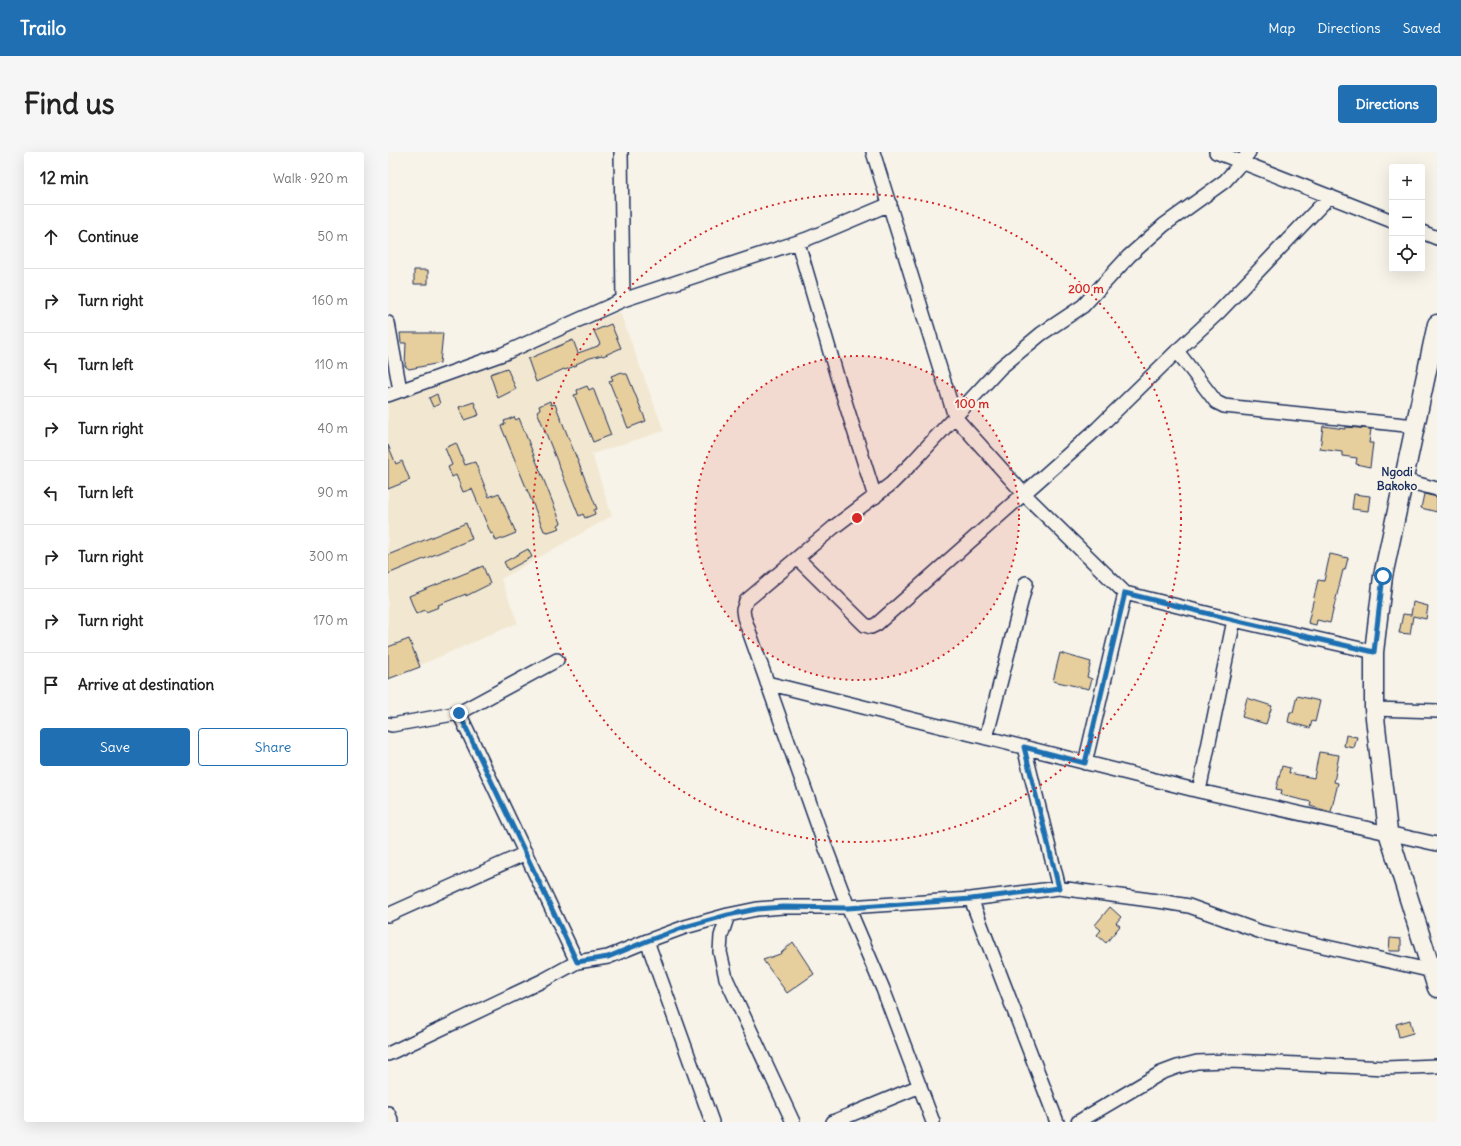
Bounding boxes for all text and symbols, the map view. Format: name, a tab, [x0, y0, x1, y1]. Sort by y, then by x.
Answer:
text: Trailo	[20, 16, 66, 40]
text: Map	[1268, 19, 1295, 37]
text: Directions	[1317, 19, 1381, 37]
text: Saved	[1403, 19, 1441, 37]
button: Directions	[1338, 85, 1437, 123]
text: Find us	[24, 86, 115, 122]
map controls	[1389, 164, 1425, 272]
button: +	[1389, 164, 1425, 200]
text: 12 min	[40, 167, 89, 189]
text: Walk · 920 m	[273, 170, 348, 187]
button: −	[1389, 200, 1425, 236]
icon: ahead	[40, 226, 62, 248]
text: Continue	[78, 227, 139, 246]
text: 50 m	[317, 228, 348, 245]
button: locate	[1389, 236, 1425, 272]
text: 200 m	[1068, 281, 1104, 296]
icon: right	[40, 290, 62, 312]
text: Turn right	[78, 291, 143, 310]
text: 160 m	[312, 292, 348, 309]
icon: left	[40, 354, 62, 376]
text: Turn left	[78, 355, 133, 374]
text: 110 m	[315, 356, 348, 373]
text: 100 m	[955, 396, 989, 411]
icon: right	[40, 418, 62, 440]
text: Turn right	[78, 419, 143, 438]
text: 40 m	[317, 420, 348, 437]
district label: Ngodi Bakoko	[1377, 464, 1417, 493]
icon: left	[40, 482, 62, 504]
text: Turn left	[78, 483, 133, 502]
text: 90 m	[317, 484, 348, 501]
centre of rings	[850, 511, 864, 525]
icon: right	[40, 546, 62, 568]
text: Turn right	[78, 547, 143, 566]
text: 300 m	[309, 548, 348, 565]
route start	[1374, 567, 1392, 585]
icon: right	[40, 610, 62, 632]
text: Turn right	[78, 611, 143, 630]
text: 170 m	[313, 612, 348, 629]
icon: arrive	[40, 674, 62, 696]
text: Arrive at destination	[78, 675, 214, 694]
route end	[450, 704, 468, 722]
button: Save	[40, 728, 190, 766]
button: Share	[198, 728, 348, 766]

